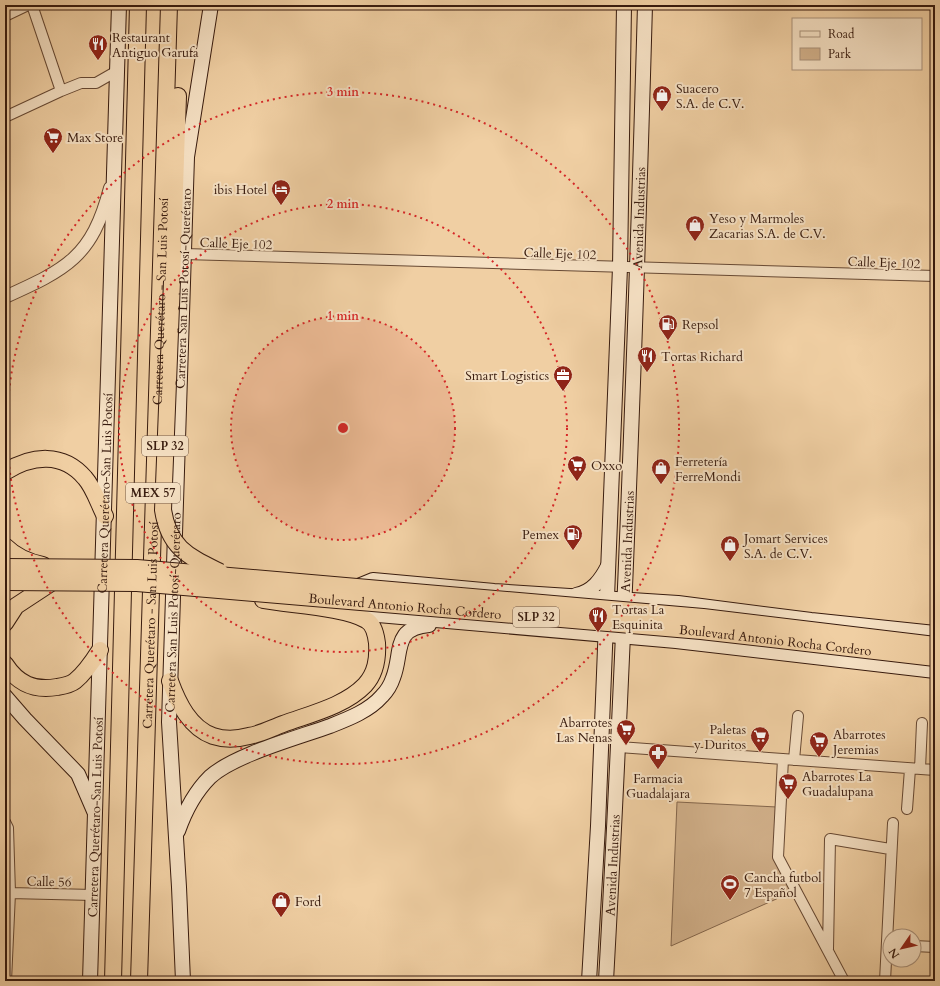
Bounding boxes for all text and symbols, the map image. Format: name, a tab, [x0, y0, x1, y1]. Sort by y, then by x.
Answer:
legend	[792, 18, 922, 70]
text: Road	[828, 26, 855, 42]
place label: Restaurant Antiguo Garufa	[112, 29, 199, 62]
restaurant icon: Restaurant Antiguo Garufa	[87, 33, 109, 61]
text: Park	[828, 46, 852, 62]
place label: Suacero S.A. de C.V.	[676, 80, 744, 113]
text: 3 min	[327, 84, 359, 100]
shop icon: Suacero S.A. de C.V.	[651, 84, 673, 112]
supermarket icon: Max Store	[42, 126, 64, 154]
place label: Max Store	[67, 129, 123, 147]
street label: Avenida Industrias	[629, 167, 650, 269]
hotel icon: ibis Hotel	[270, 178, 292, 206]
place label: ibis Hotel	[214, 181, 268, 199]
street label: Carretera San Luis Potosí-Querétaro	[172, 188, 196, 389]
text: 2 min	[327, 196, 359, 212]
street label: Carretera Querétaro - San Luis Potosí	[149, 197, 173, 405]
place label: Yeso y Marmoles Zacarias S.A. de C.V.	[709, 210, 826, 243]
shop icon: Yeso y Marmoles Zacarias S.A. de C.V.	[684, 214, 706, 242]
street label: Calle Eje 102	[199, 234, 273, 254]
street label: Calle Eje 102	[523, 244, 597, 264]
street label: Calle Eje 102	[847, 253, 921, 273]
text: 1 min	[327, 308, 359, 324]
fuel station icon: Repsol	[657, 313, 679, 341]
place label: Repsol	[682, 316, 719, 334]
restaurant icon: Tortas Richard	[636, 345, 658, 373]
place label: Tortas Richard	[661, 348, 743, 366]
office icon: Smart Logistics	[552, 364, 574, 392]
place label: Smart Logistics	[465, 367, 549, 385]
street label: Carretera Querétaro-San Luis Potosí	[94, 392, 117, 594]
centre of rings	[336, 421, 350, 435]
road number: SLP 32	[142, 436, 188, 456]
place label: Ferretería FerreMondi	[675, 453, 741, 486]
supermarket icon: Oxxo	[566, 454, 588, 482]
place label: Oxxo	[591, 457, 622, 475]
shop icon: Ferretería FerreMondi	[650, 457, 672, 485]
road number: MEX 57	[126, 483, 180, 503]
street label: Avenida Industrias	[617, 490, 639, 593]
street label: Carretera San Luis Potosí-Querétaro	[161, 512, 186, 713]
street label: Carretera Querétaro - San Luis Potosí	[139, 521, 163, 729]
fuel station icon: Pemex	[562, 523, 584, 551]
place label: Pemex	[522, 526, 560, 544]
place label: Jomart Services S.A. de C.V.	[742, 530, 828, 563]
shop icon: Jomart Services S.A. de C.V.	[719, 534, 741, 562]
street label: Boulevard Antonio Rocha Cordero	[308, 590, 502, 624]
place label: Tortas La Esquinita	[612, 601, 665, 634]
restaurant icon: Tortas La Esquinita	[587, 605, 609, 633]
road number: SLP 32	[513, 607, 559, 627]
street label: Boulevard Antonio Rocha Cordero	[678, 621, 873, 661]
place label: Abarrotes Las Nenas	[556, 714, 612, 747]
street label: Carretera Querétaro-San Luis Potosí	[84, 716, 108, 918]
supermarket icon: Abarrotes Las Nenas	[615, 718, 637, 746]
place label: Paletas y Duritos	[693, 721, 746, 754]
supermarket icon: Paletas y Duritos	[749, 725, 771, 753]
place label: Abarrotes Jeremias	[831, 726, 886, 759]
supermarket icon: Abarrotes Jeremias	[808, 730, 830, 758]
pharmacy icon: Farmacia Guadalajara	[647, 742, 669, 770]
place label: Abarrotes La Guadalupana	[802, 768, 874, 801]
place label: Farmacia Guadalajara	[626, 770, 690, 803]
supermarket icon: Abarrotes La Guadalupana	[777, 772, 799, 800]
street label: Avenida Industrias	[602, 814, 625, 916]
place label: Cancha futbol 7 Español	[744, 869, 822, 902]
street label: Calle 56	[26, 873, 72, 891]
sports icon: Cancha futbol 7 Español	[719, 873, 741, 901]
shop icon: Ford	[270, 890, 292, 918]
place label: Ford	[295, 893, 321, 911]
north arrow	[882, 928, 922, 968]
text: N	[885, 945, 903, 961]

